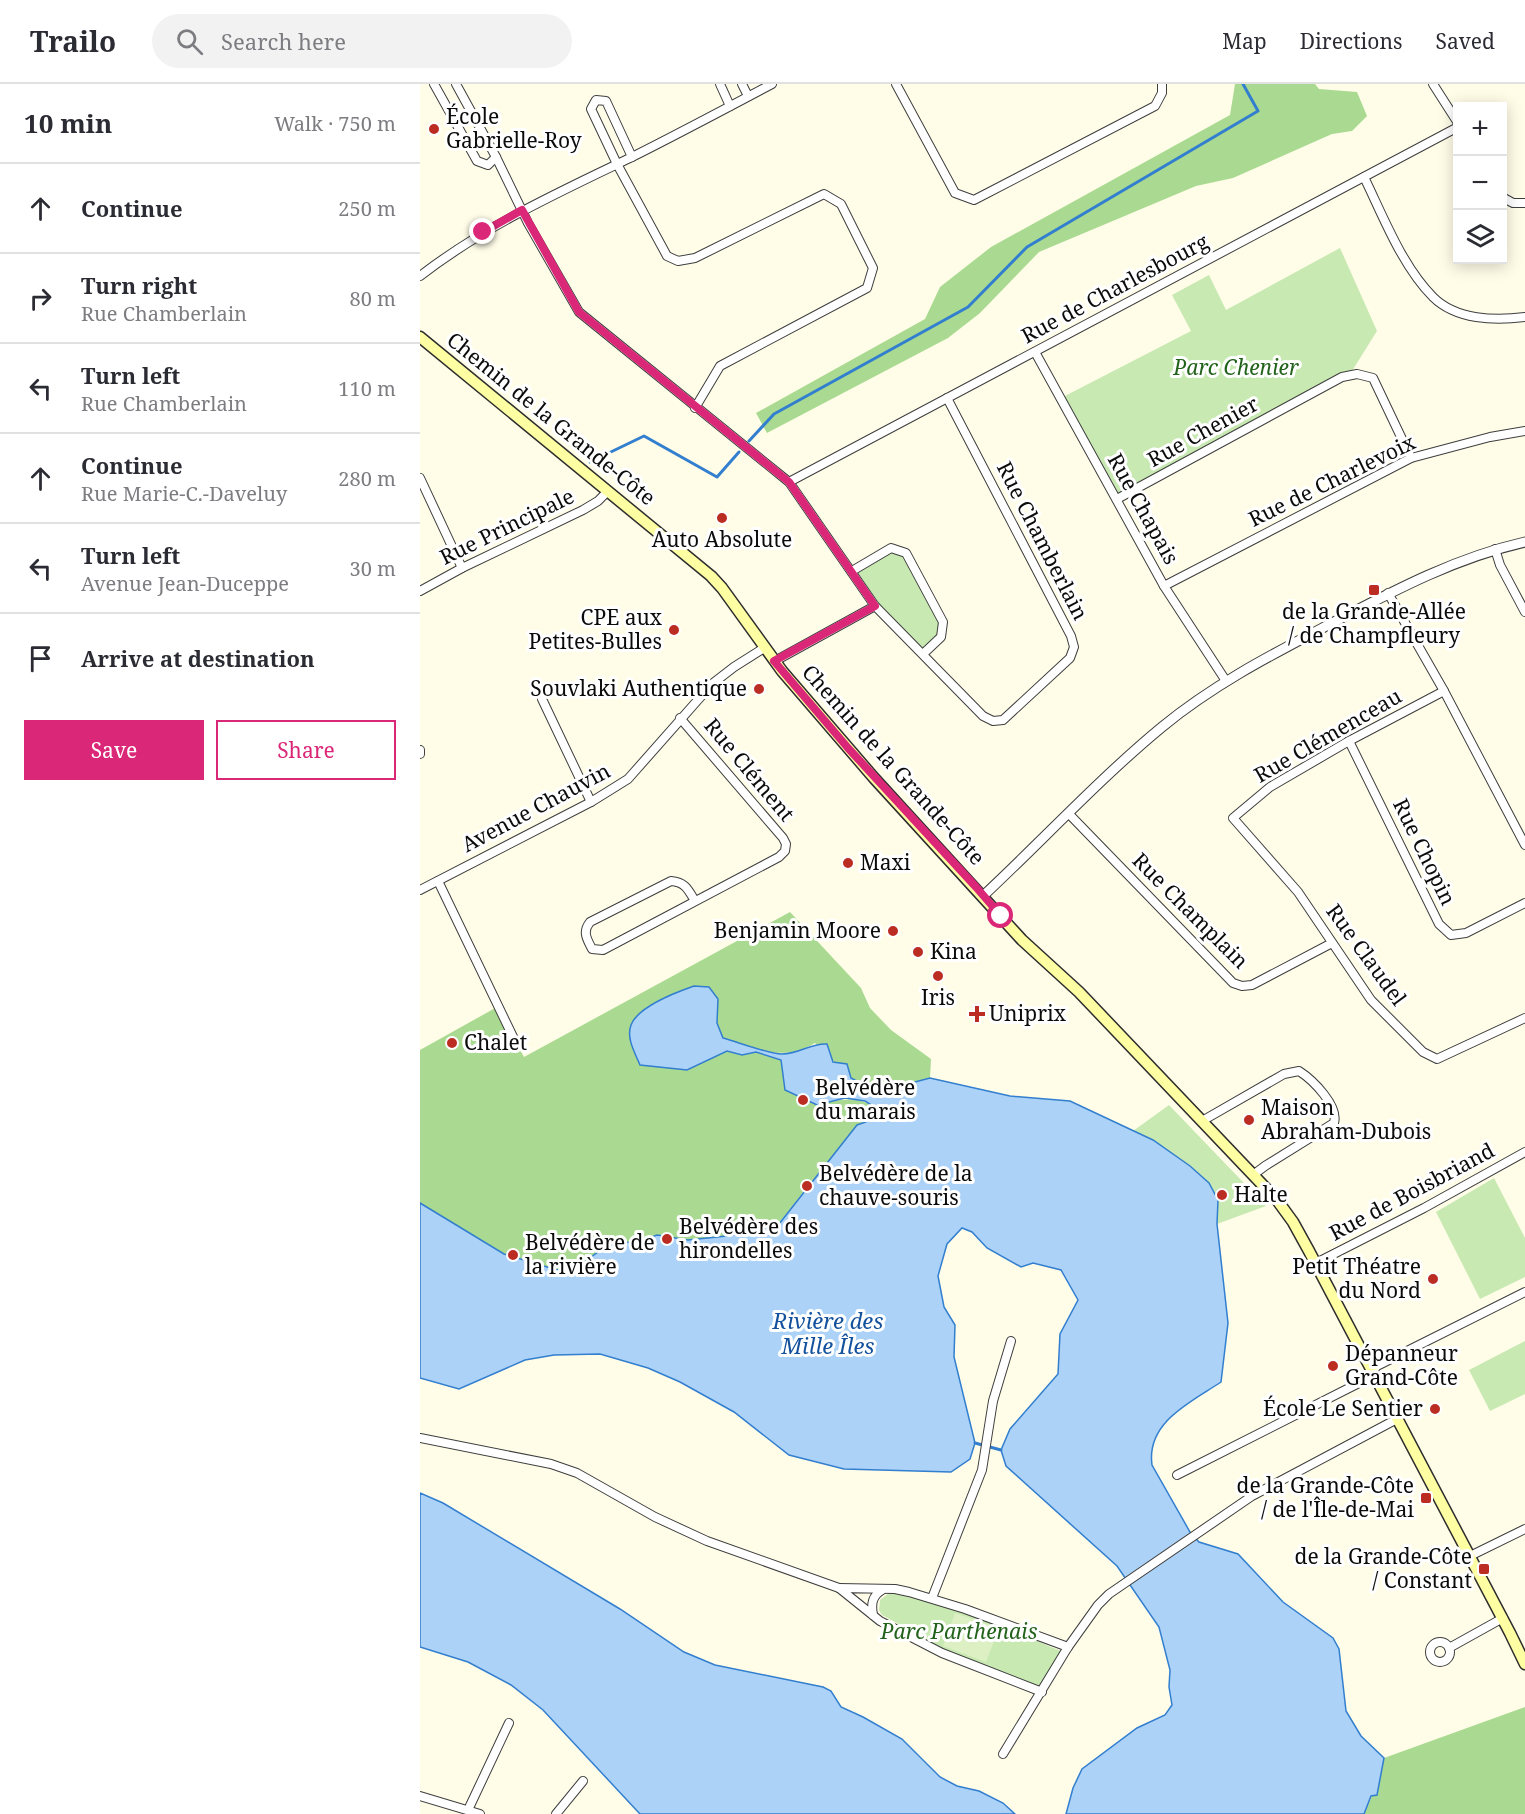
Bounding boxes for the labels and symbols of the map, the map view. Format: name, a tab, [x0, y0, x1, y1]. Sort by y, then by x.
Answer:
place label: École Gabrielle-Roy	[446, 102, 582, 154]
marker: École Gabrielle-Roy	[427, 122, 441, 136]
route end	[469, 218, 495, 244]
street label: Rue de Charlesbourg	[1016, 227, 1214, 349]
street label: Chemin de la Grande-Côte	[442, 325, 662, 511]
park label: Parc Chenier	[1172, 353, 1299, 381]
street label: Rue Chenier	[1142, 389, 1263, 473]
street label: Rue de Charlevoix	[1244, 427, 1420, 533]
street label: Rue Chapais	[1102, 448, 1186, 569]
street label: Rue Chamberlain	[991, 457, 1095, 625]
street label: Rue Principale	[435, 481, 578, 571]
marker: Auto Absolute	[715, 511, 729, 525]
place label: Auto Absolute	[652, 525, 792, 553]
marker: de la Grande-Allée / de Champfleury	[1367, 583, 1381, 597]
place label: de la Grande-Allée / de Champfleury	[1282, 597, 1466, 649]
place label: CPE aux Petites-Bulles	[529, 603, 663, 655]
marker: CPE aux Petites-Bulles	[667, 623, 681, 637]
street label: Chemin de la Grande-Côte	[796, 658, 991, 871]
place label: Souvlaki Authentique	[530, 674, 747, 702]
marker: Souvlaki Authentique	[752, 682, 766, 696]
street label: Rue Clémenceau	[1249, 682, 1406, 789]
street label: Rue Clément	[698, 712, 801, 827]
street label: Avenue Chauvin	[456, 756, 615, 858]
street label: Rue Chopin	[1387, 794, 1463, 910]
street label: Rue Champlain	[1127, 846, 1255, 974]
place label: Maxi	[860, 848, 911, 876]
marker: Maxi	[841, 856, 855, 870]
street label: Rue Claudel	[1321, 898, 1413, 1011]
route start	[987, 902, 1013, 928]
place label: Benjamin Moore	[714, 916, 881, 944]
marker: Benjamin Moore	[886, 924, 900, 938]
place label: Kina	[930, 937, 977, 965]
marker: Kina	[911, 945, 925, 959]
marker: Iris	[931, 969, 945, 983]
place label: Iris	[921, 983, 955, 1011]
place label: Uniprix	[989, 999, 1067, 1027]
marker: Uniprix	[970, 1007, 984, 1021]
place label: Chalet	[464, 1028, 527, 1056]
marker: Chalet	[445, 1036, 459, 1050]
place label: Belvédère du marais	[815, 1073, 916, 1125]
marker: Belvédère du marais	[796, 1093, 810, 1107]
place label: Maison Abraham-Dubois	[1261, 1093, 1431, 1145]
marker: Maison Abraham-Dubois	[1242, 1113, 1256, 1127]
street label: Rue de Boisbriand	[1324, 1136, 1499, 1246]
place label: Belvédère de la chauve-souris	[819, 1159, 973, 1211]
marker: Belvédère de la chauve-souris	[800, 1179, 814, 1193]
place label: Halte	[1234, 1180, 1288, 1208]
marker: Halte	[1215, 1188, 1229, 1202]
place label: Belvédère des hirondelles	[679, 1212, 818, 1264]
place label: Belvédère de la rivière	[525, 1228, 655, 1280]
marker: Belvédère des hirondelles	[660, 1232, 674, 1246]
marker: Belvédère de la rivière	[506, 1248, 520, 1262]
place label: Petit Théatre du Nord	[1292, 1252, 1421, 1304]
marker: Petit Théatre du Nord	[1426, 1272, 1440, 1286]
water label: Rivière des Mille Îles	[772, 1305, 883, 1360]
place label: Dépanneur Grand-Côte	[1345, 1339, 1458, 1391]
marker: Dépanneur Grand-Côte	[1326, 1359, 1340, 1373]
place label: École Le Sentier	[1263, 1394, 1423, 1422]
marker: École Le Sentier	[1428, 1402, 1442, 1416]
place label: de la Grande-Côte / de l'Île-de-Mai	[1237, 1471, 1414, 1523]
marker: de la Grande-Côte / de l'Île-de-Mai	[1419, 1491, 1433, 1505]
place label: de la Grande-Côte / Constant	[1295, 1542, 1472, 1594]
marker: de la Grande-Côte / Constant	[1477, 1562, 1491, 1576]
park label: Parc Parthenais	[880, 1617, 1038, 1645]

